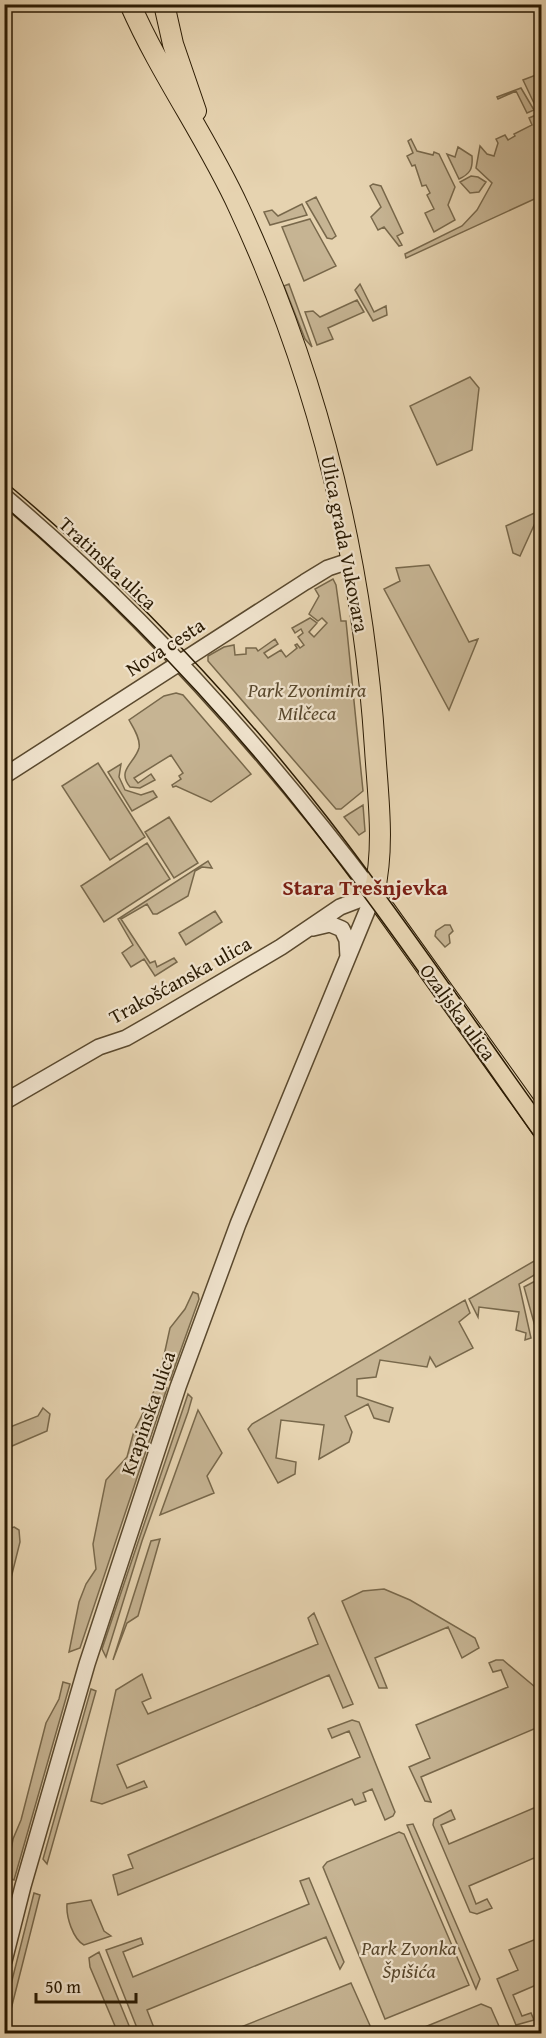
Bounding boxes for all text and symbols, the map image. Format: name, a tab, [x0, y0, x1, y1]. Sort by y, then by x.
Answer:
street label: Ulica grada Vukovara	[314, 453, 377, 635]
street label: Tratinska ulica	[53, 509, 164, 616]
street label: Nova cesta	[120, 610, 210, 683]
park label: Park Zvonimira Milčeca	[247, 675, 367, 727]
district label: Stara Trešnjevka	[282, 871, 449, 903]
street label: Trakošćanska ulica	[103, 928, 257, 1031]
street label: Ozaljska ulica	[413, 957, 504, 1067]
street label: Krapinska ulica	[113, 1346, 182, 1479]
park label: Park Zvonka Špišića	[360, 1933, 458, 1985]
scale bar	[36, 1966, 136, 2004]
text: 50 m	[45, 1973, 81, 2000]

